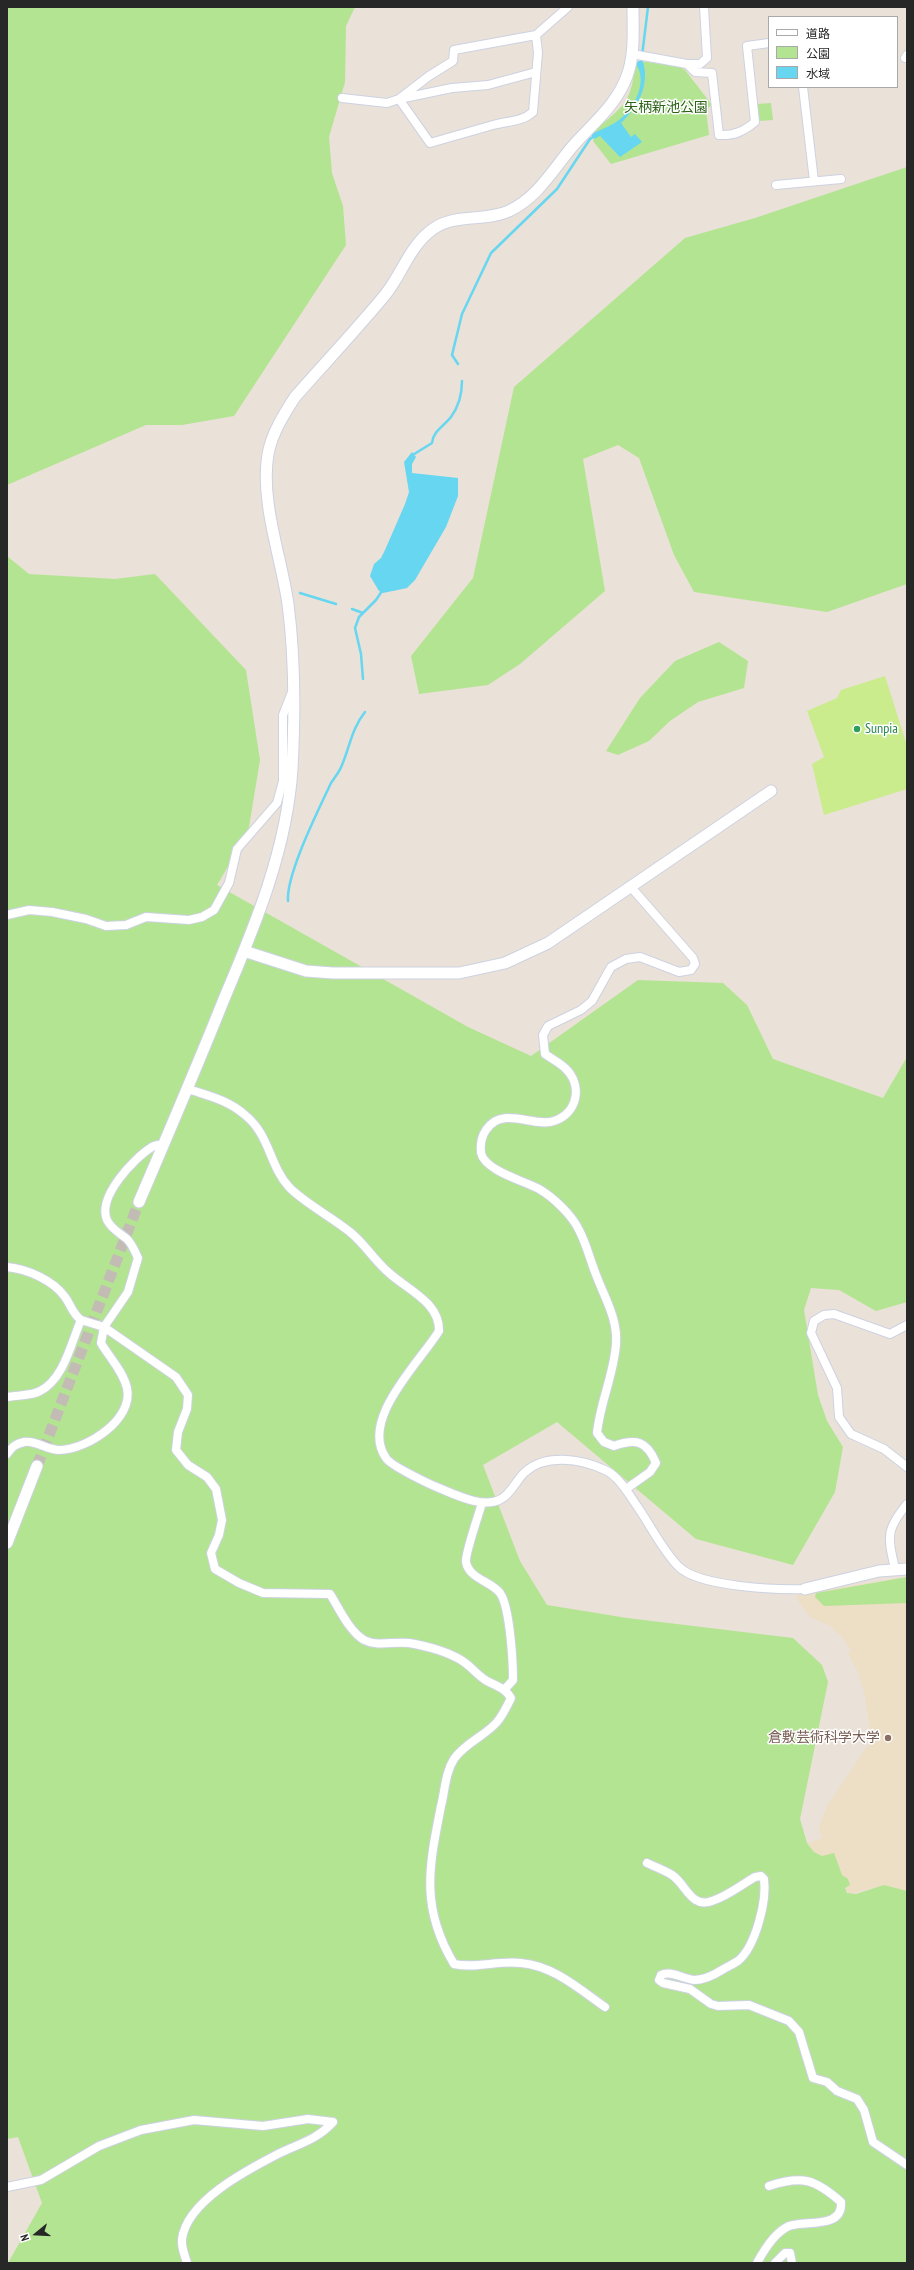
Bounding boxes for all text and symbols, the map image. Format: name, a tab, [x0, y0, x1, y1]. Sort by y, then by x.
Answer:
legend	[768, 16, 898, 88]
text: 道路	[806, 26, 830, 41]
text: 公園	[806, 46, 830, 61]
text: 水域	[806, 66, 830, 81]
park label: 矢柄新池公園	[624, 100, 708, 116]
place label: Sunpia	[865, 721, 898, 737]
marker: Sunpia	[852, 724, 862, 734]
place label: 倉敷芸術科学大学	[768, 1730, 880, 1746]
marker: 倉敷芸術科学大学	[883, 1733, 893, 1743]
north arrow	[16, 2214, 56, 2254]
text: N	[17, 2233, 32, 2243]

